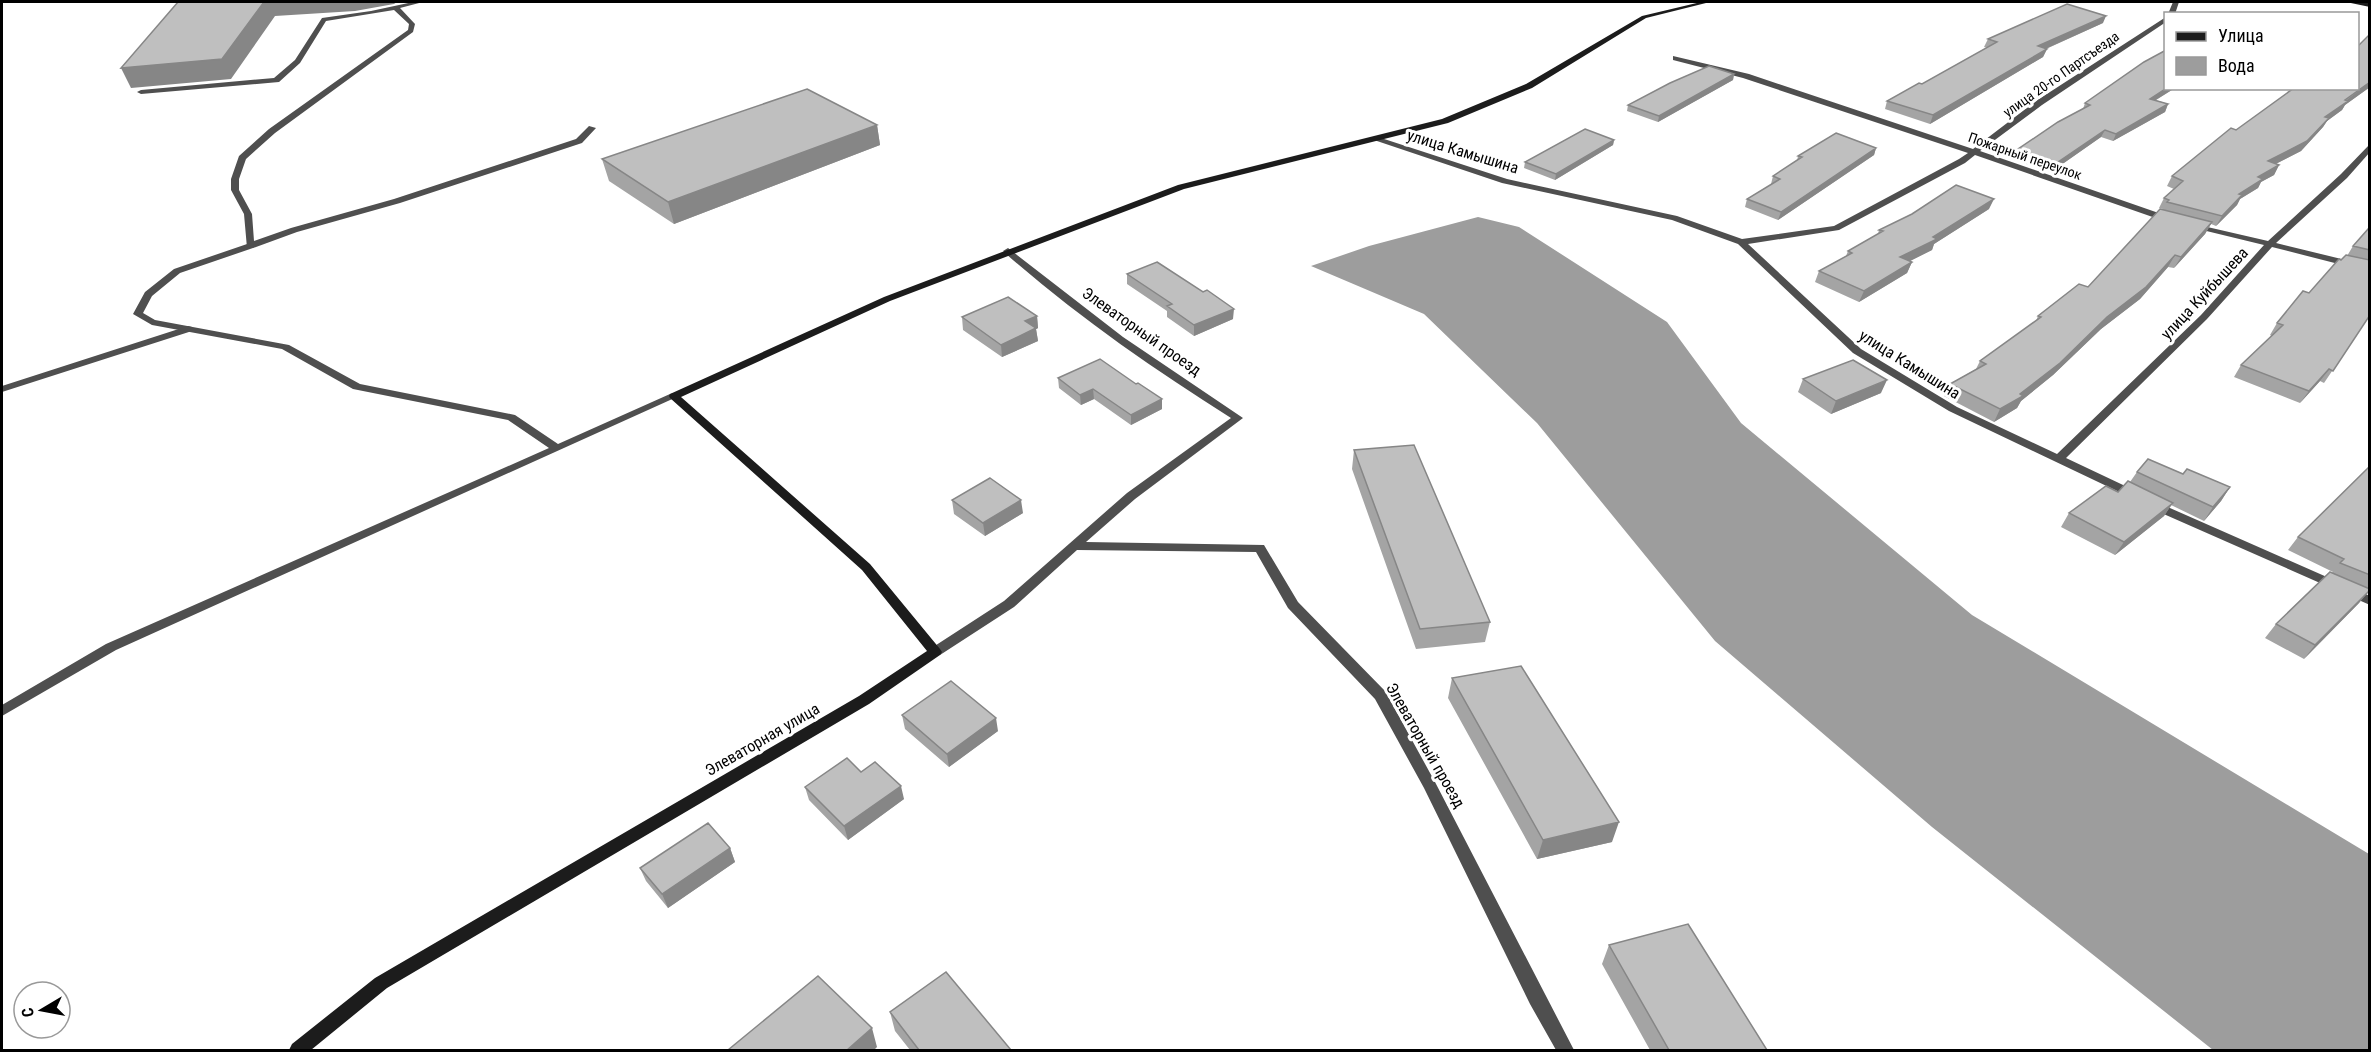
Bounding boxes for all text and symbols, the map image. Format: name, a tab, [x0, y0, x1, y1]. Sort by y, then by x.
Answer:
legend	[2164, 12, 2359, 90]
text: Улица	[2218, 25, 2264, 46]
street label: улица 20-го Партсъезда	[2000, 28, 2122, 120]
text: Вода	[2218, 55, 2255, 76]
street label: улица Камышина	[1405, 126, 1521, 177]
street label: Пожарный переулок	[1966, 129, 2084, 183]
street label: улица Куйбышева	[2157, 243, 2252, 343]
street label: Элеваторный проезд	[1078, 283, 1205, 380]
street label: улица Камышина	[1856, 326, 1964, 403]
street label: Элеваторный проезд	[1382, 679, 1469, 811]
street label: Элеваторная улица	[702, 699, 823, 780]
north arrow	[12, 980, 72, 1040]
text: С	[18, 1006, 38, 1019]

